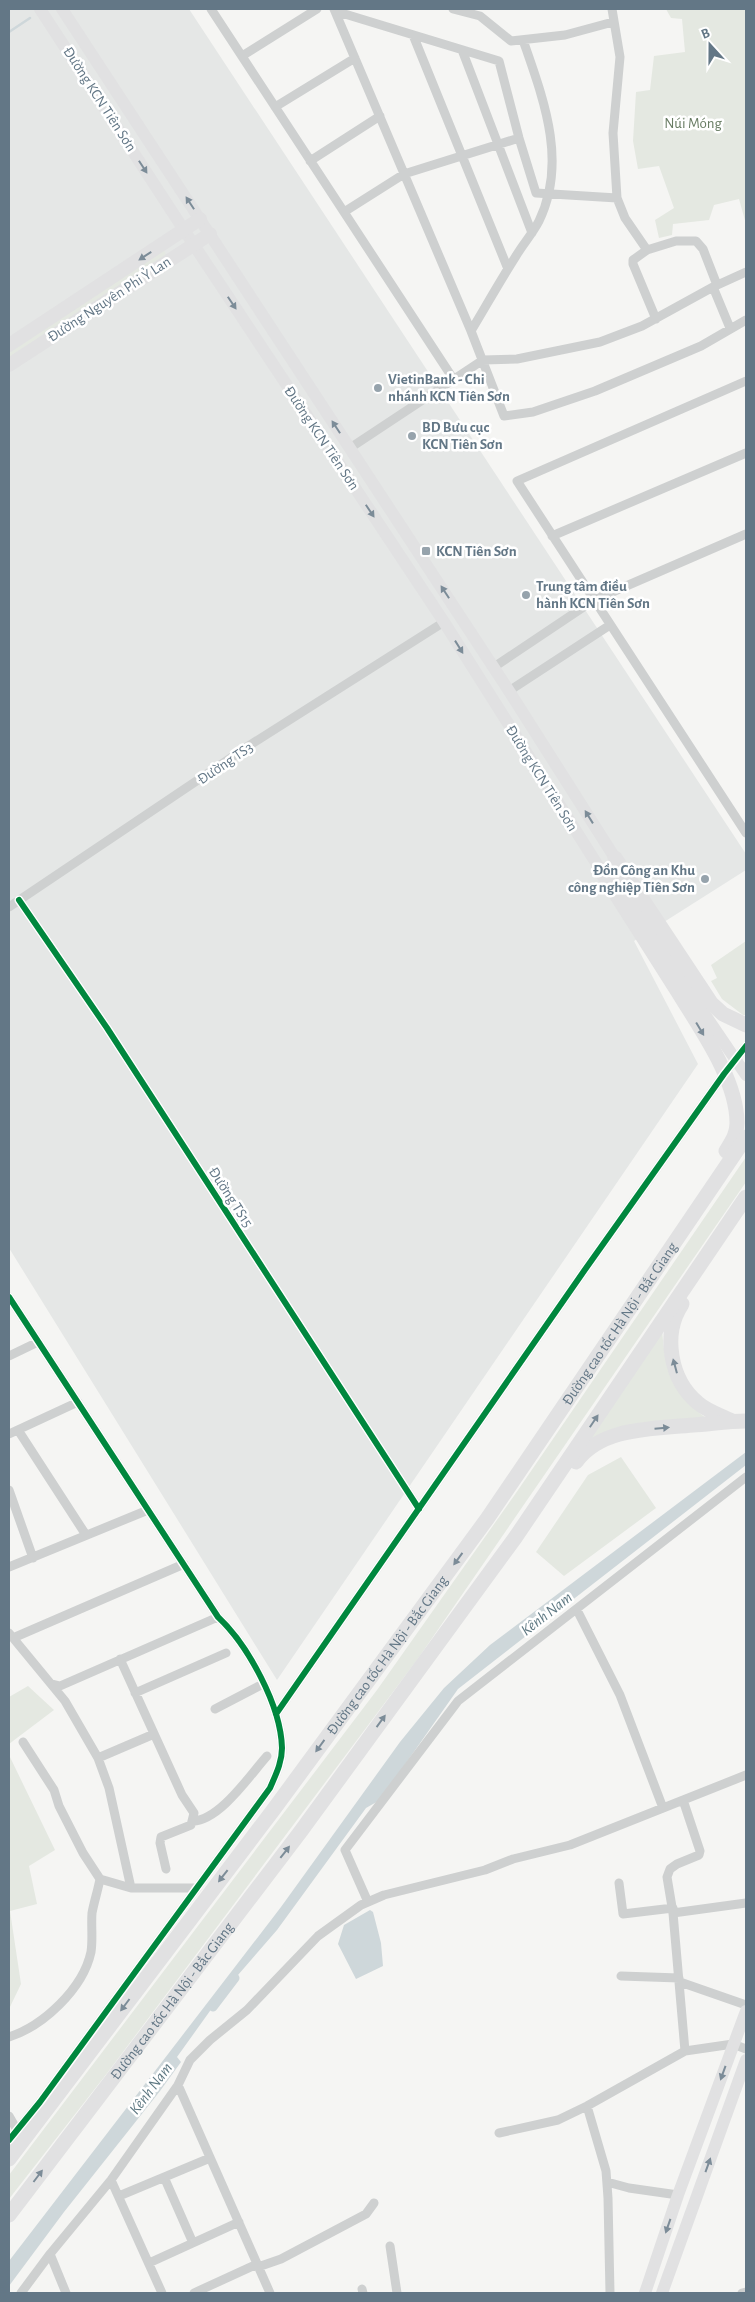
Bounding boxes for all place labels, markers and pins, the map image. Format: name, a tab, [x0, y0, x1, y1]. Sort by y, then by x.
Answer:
place label: VietinBank - Chi nhánh KCN Tiên Sơn	[388, 372, 510, 404]
marker: VietinBank - Chi nhánh KCN Tiên Sơn	[372, 382, 384, 394]
place label: BD Bưu cục KCN Tiên Sơn	[422, 420, 503, 452]
marker: BD Bưu cục KCN Tiên Sơn	[406, 430, 418, 442]
place label: KCN Tiên Sơn	[436, 544, 517, 559]
marker: KCN Tiên Sơn	[420, 545, 432, 557]
place label: Trung tâm điều hành KCN Tiên Sơn	[536, 579, 650, 611]
marker: Trung tâm điều hành KCN Tiên Sơn	[520, 589, 532, 601]
place label: Đồn Công an Khu công nghiệp Tiên Sơn	[568, 863, 695, 895]
marker: Đồn Công an Khu công nghiệp Tiên Sơn	[699, 873, 711, 885]

